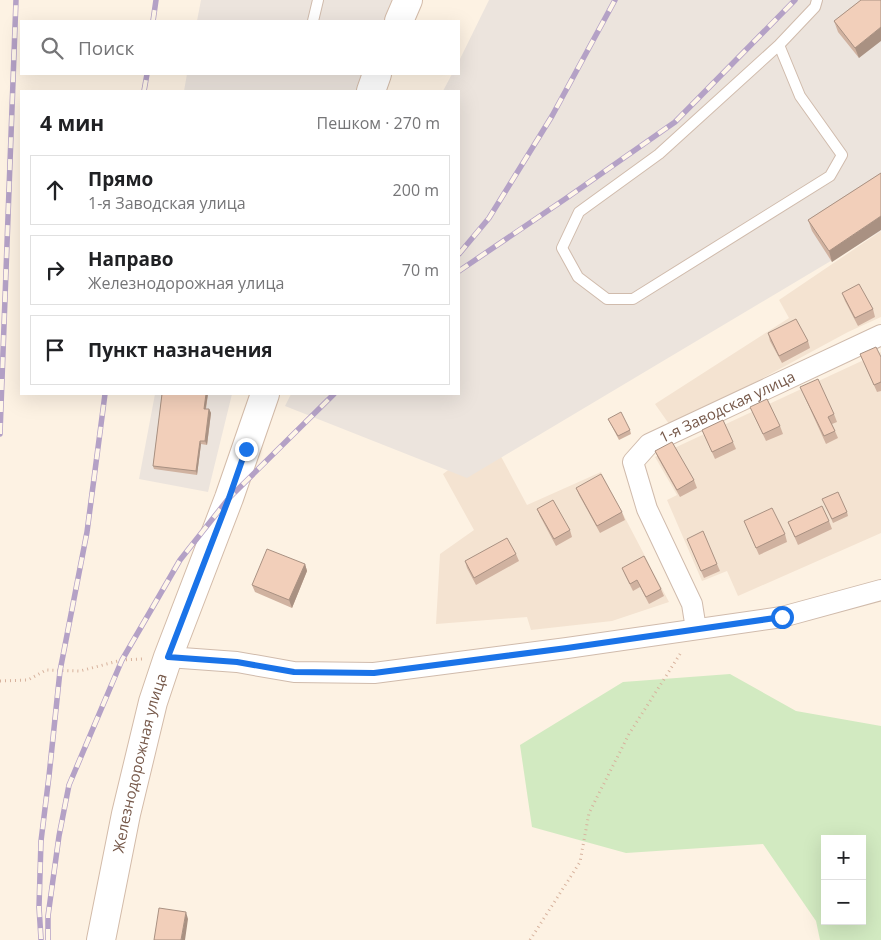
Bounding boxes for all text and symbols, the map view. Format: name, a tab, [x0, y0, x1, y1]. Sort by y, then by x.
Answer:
search box	[20, 20, 460, 75]
icon: search	[38, 34, 66, 62]
text: Поиск	[78, 35, 134, 61]
text: 4 мин	[40, 109, 104, 137]
text: Пешком · 270 m	[317, 112, 440, 134]
text: Прямо	[88, 166, 153, 192]
icon: ahead	[41, 176, 69, 204]
text: 200 m	[393, 179, 439, 201]
text: 1-я Заводская улица	[88, 192, 246, 214]
text: Направо	[88, 246, 174, 272]
icon: right	[41, 256, 69, 284]
text: 70 m	[402, 259, 439, 281]
text: Железнодорожная улица	[88, 272, 284, 294]
icon: arrive	[41, 336, 69, 364]
text: Пункт назначения	[88, 337, 273, 363]
street label: 1-я Заводская улица	[656, 366, 798, 447]
route end	[235, 438, 258, 461]
route start	[771, 606, 794, 629]
street label: Железнодорожная улица	[108, 671, 171, 855]
map controls	[821, 835, 866, 925]
button: +	[821, 835, 866, 880]
button: −	[821, 880, 866, 925]

